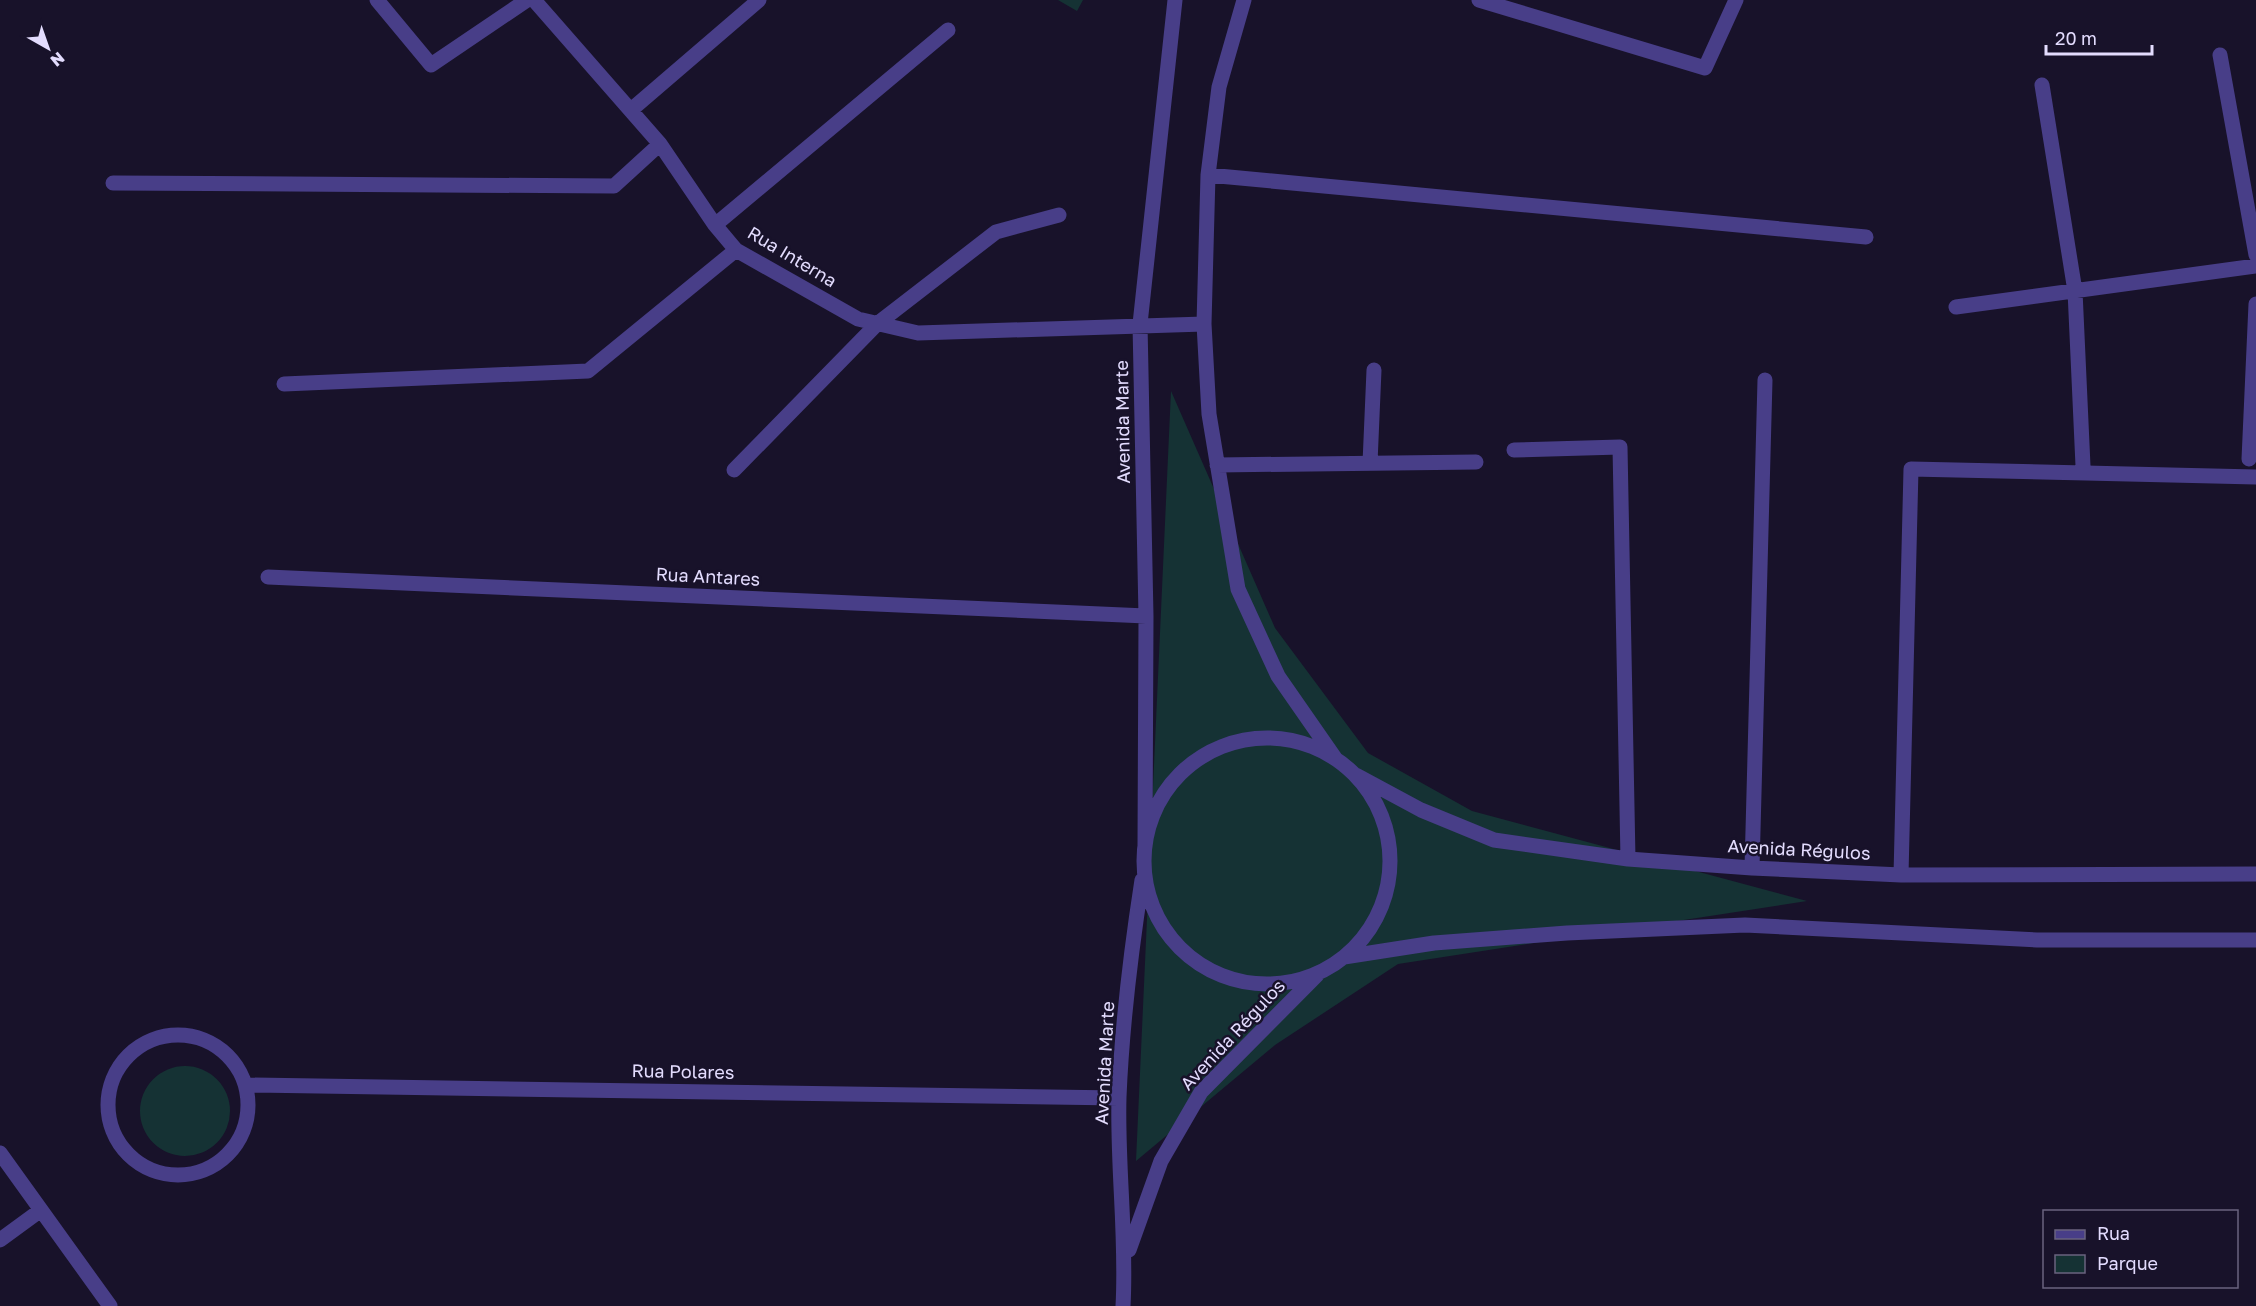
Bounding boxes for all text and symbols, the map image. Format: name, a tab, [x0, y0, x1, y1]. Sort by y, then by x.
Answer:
north arrow	[18, 18, 78, 78]
scale bar	[2046, 18, 2152, 56]
text: 20 m	[2055, 27, 2097, 49]
text: N	[47, 48, 69, 71]
street label: Rua Interna	[744, 221, 841, 291]
street label: Avenida Marte	[1110, 360, 1134, 484]
street label: Rua Antares	[655, 562, 761, 590]
street label: Avenida Régulos	[1727, 834, 1871, 864]
street label: Avenida Régulos	[1175, 974, 1289, 1094]
street label: Avenida Marte	[1090, 1001, 1118, 1125]
street label: Rua Polares	[632, 1059, 735, 1083]
legend	[2043, 1210, 2238, 1288]
text: Rua	[2097, 1222, 2130, 1244]
text: Parque	[2097, 1252, 2158, 1274]

